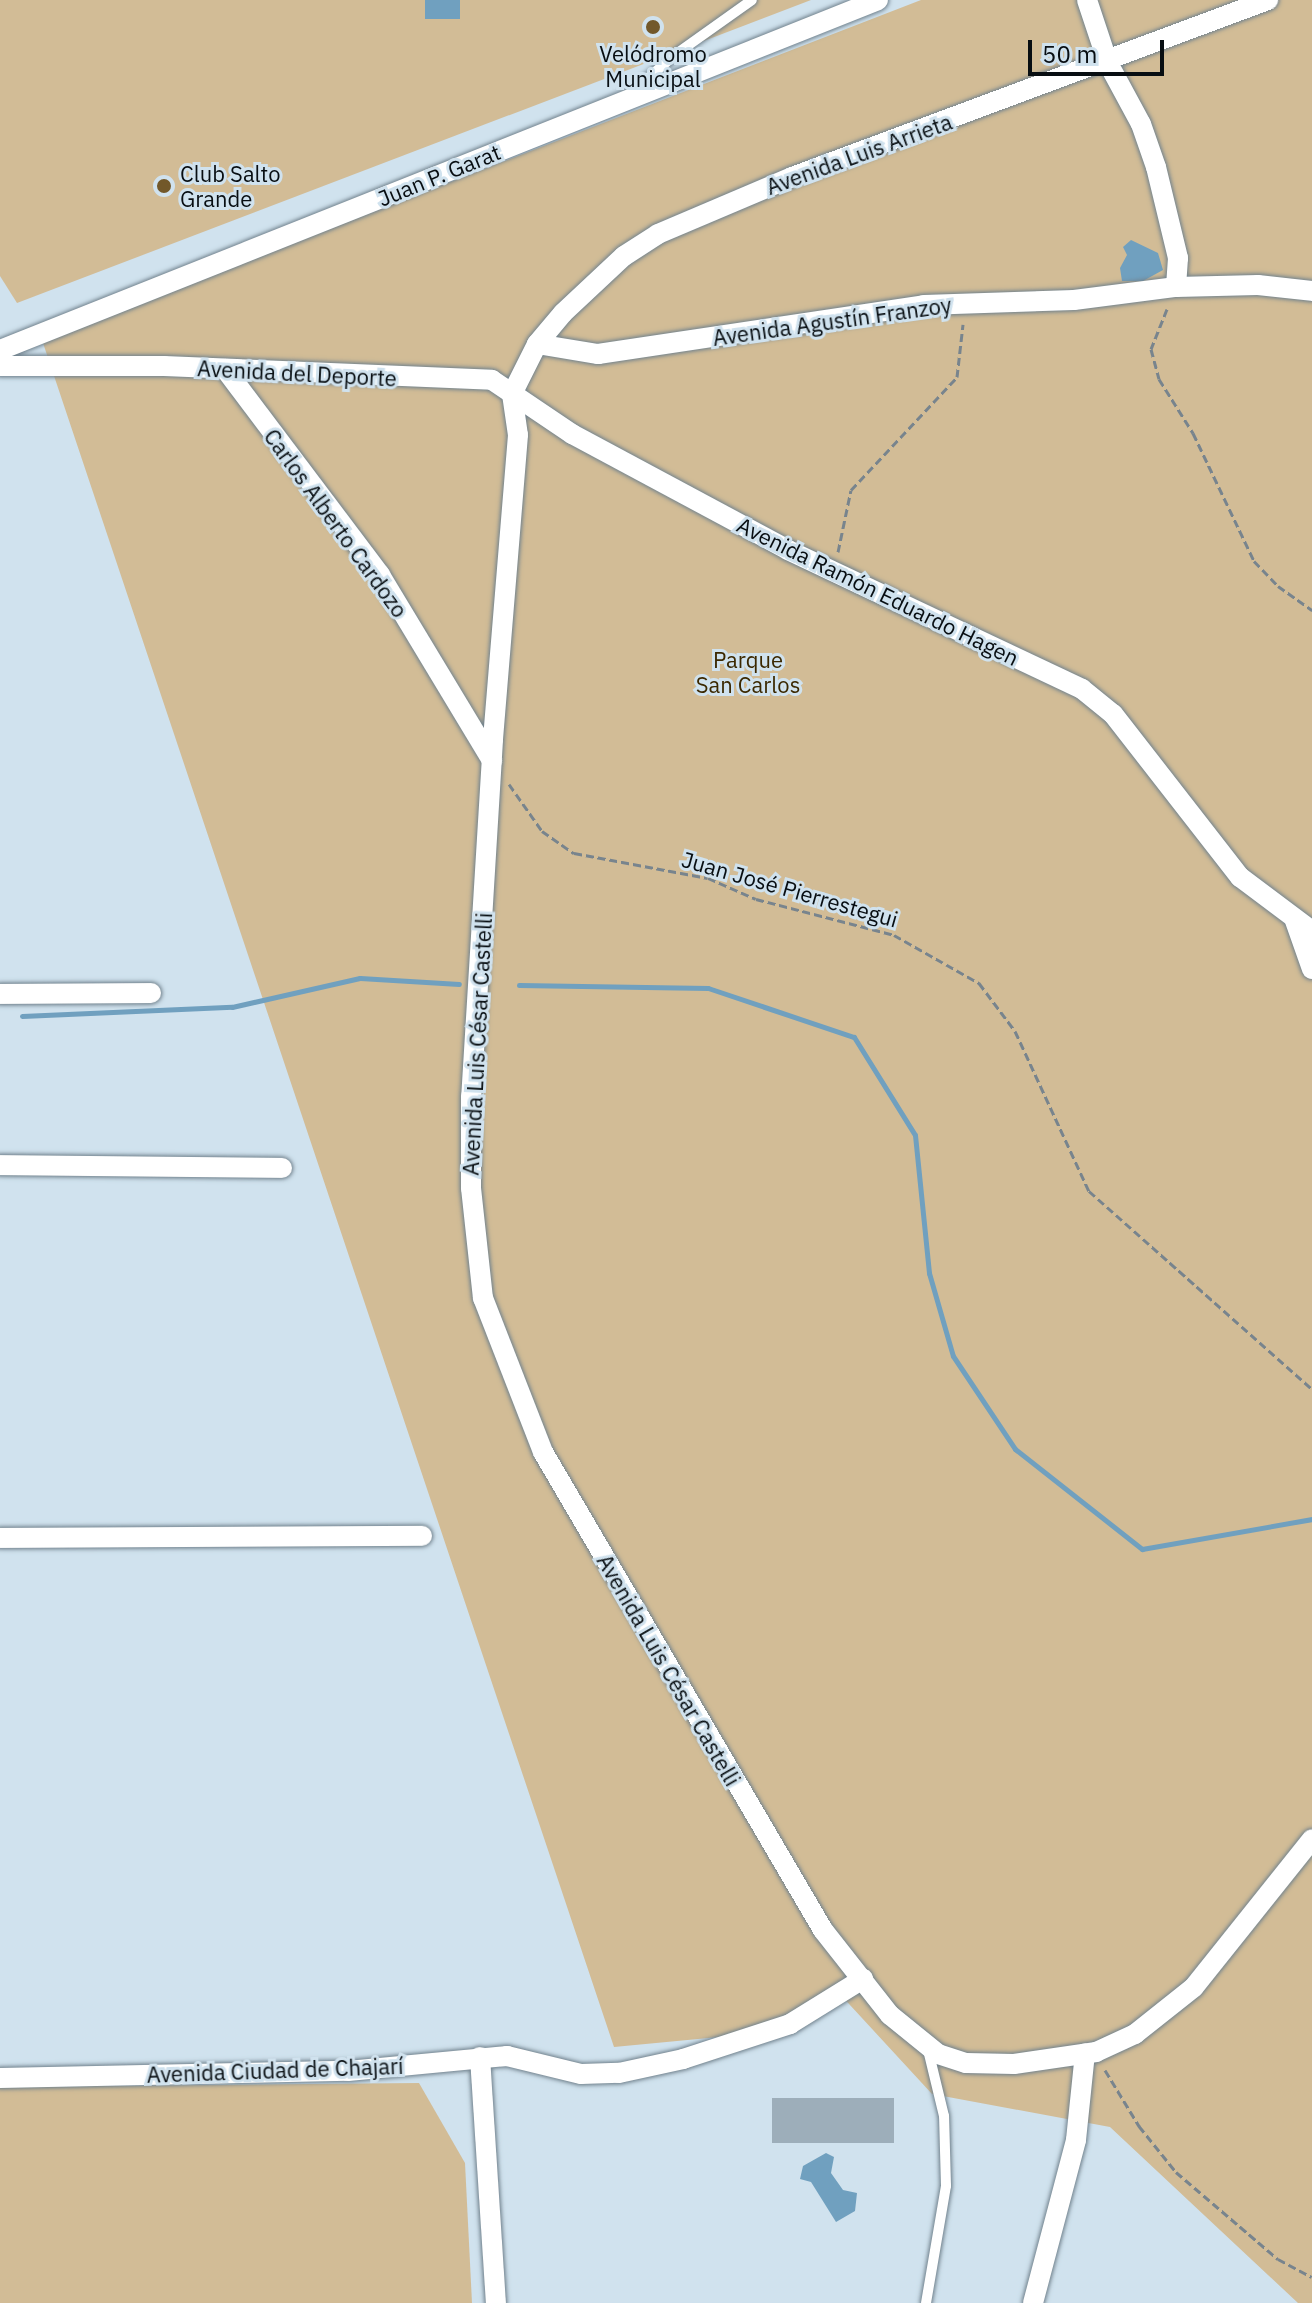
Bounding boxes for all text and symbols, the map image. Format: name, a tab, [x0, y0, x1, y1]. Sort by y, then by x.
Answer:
marker: Velódromo Municipal	[644, 18, 662, 36]
scale bar	[1032, 24, 1168, 74]
text: 50 m	[1042, 38, 1097, 70]
place label: Velódromo Municipal	[599, 40, 707, 92]
street label: Avenida Luis Arrieta	[762, 108, 956, 200]
street label: Juan P. Garat	[374, 138, 504, 212]
place label: Club Salto Grande	[180, 160, 280, 212]
marker: Club Salto Grande	[155, 177, 173, 195]
street label: Avenida Agustín Franzoy	[711, 291, 953, 351]
street label: Avenida del Deporte	[197, 355, 397, 391]
street label: Carlos Alberto Cardozo	[259, 424, 413, 622]
street label: Avenida Ramón Eduardo Hagen	[733, 511, 1023, 671]
park label: Parque San Carlos	[696, 646, 800, 698]
street label: Juan José Pierrestegui	[679, 846, 901, 932]
street label: Avenida Luis César Castelli	[457, 912, 497, 1176]
street label: Avenida Luis César Castelli	[592, 1549, 746, 1791]
street label: Avenida Ciudad de Chajarí	[146, 2052, 404, 2088]

